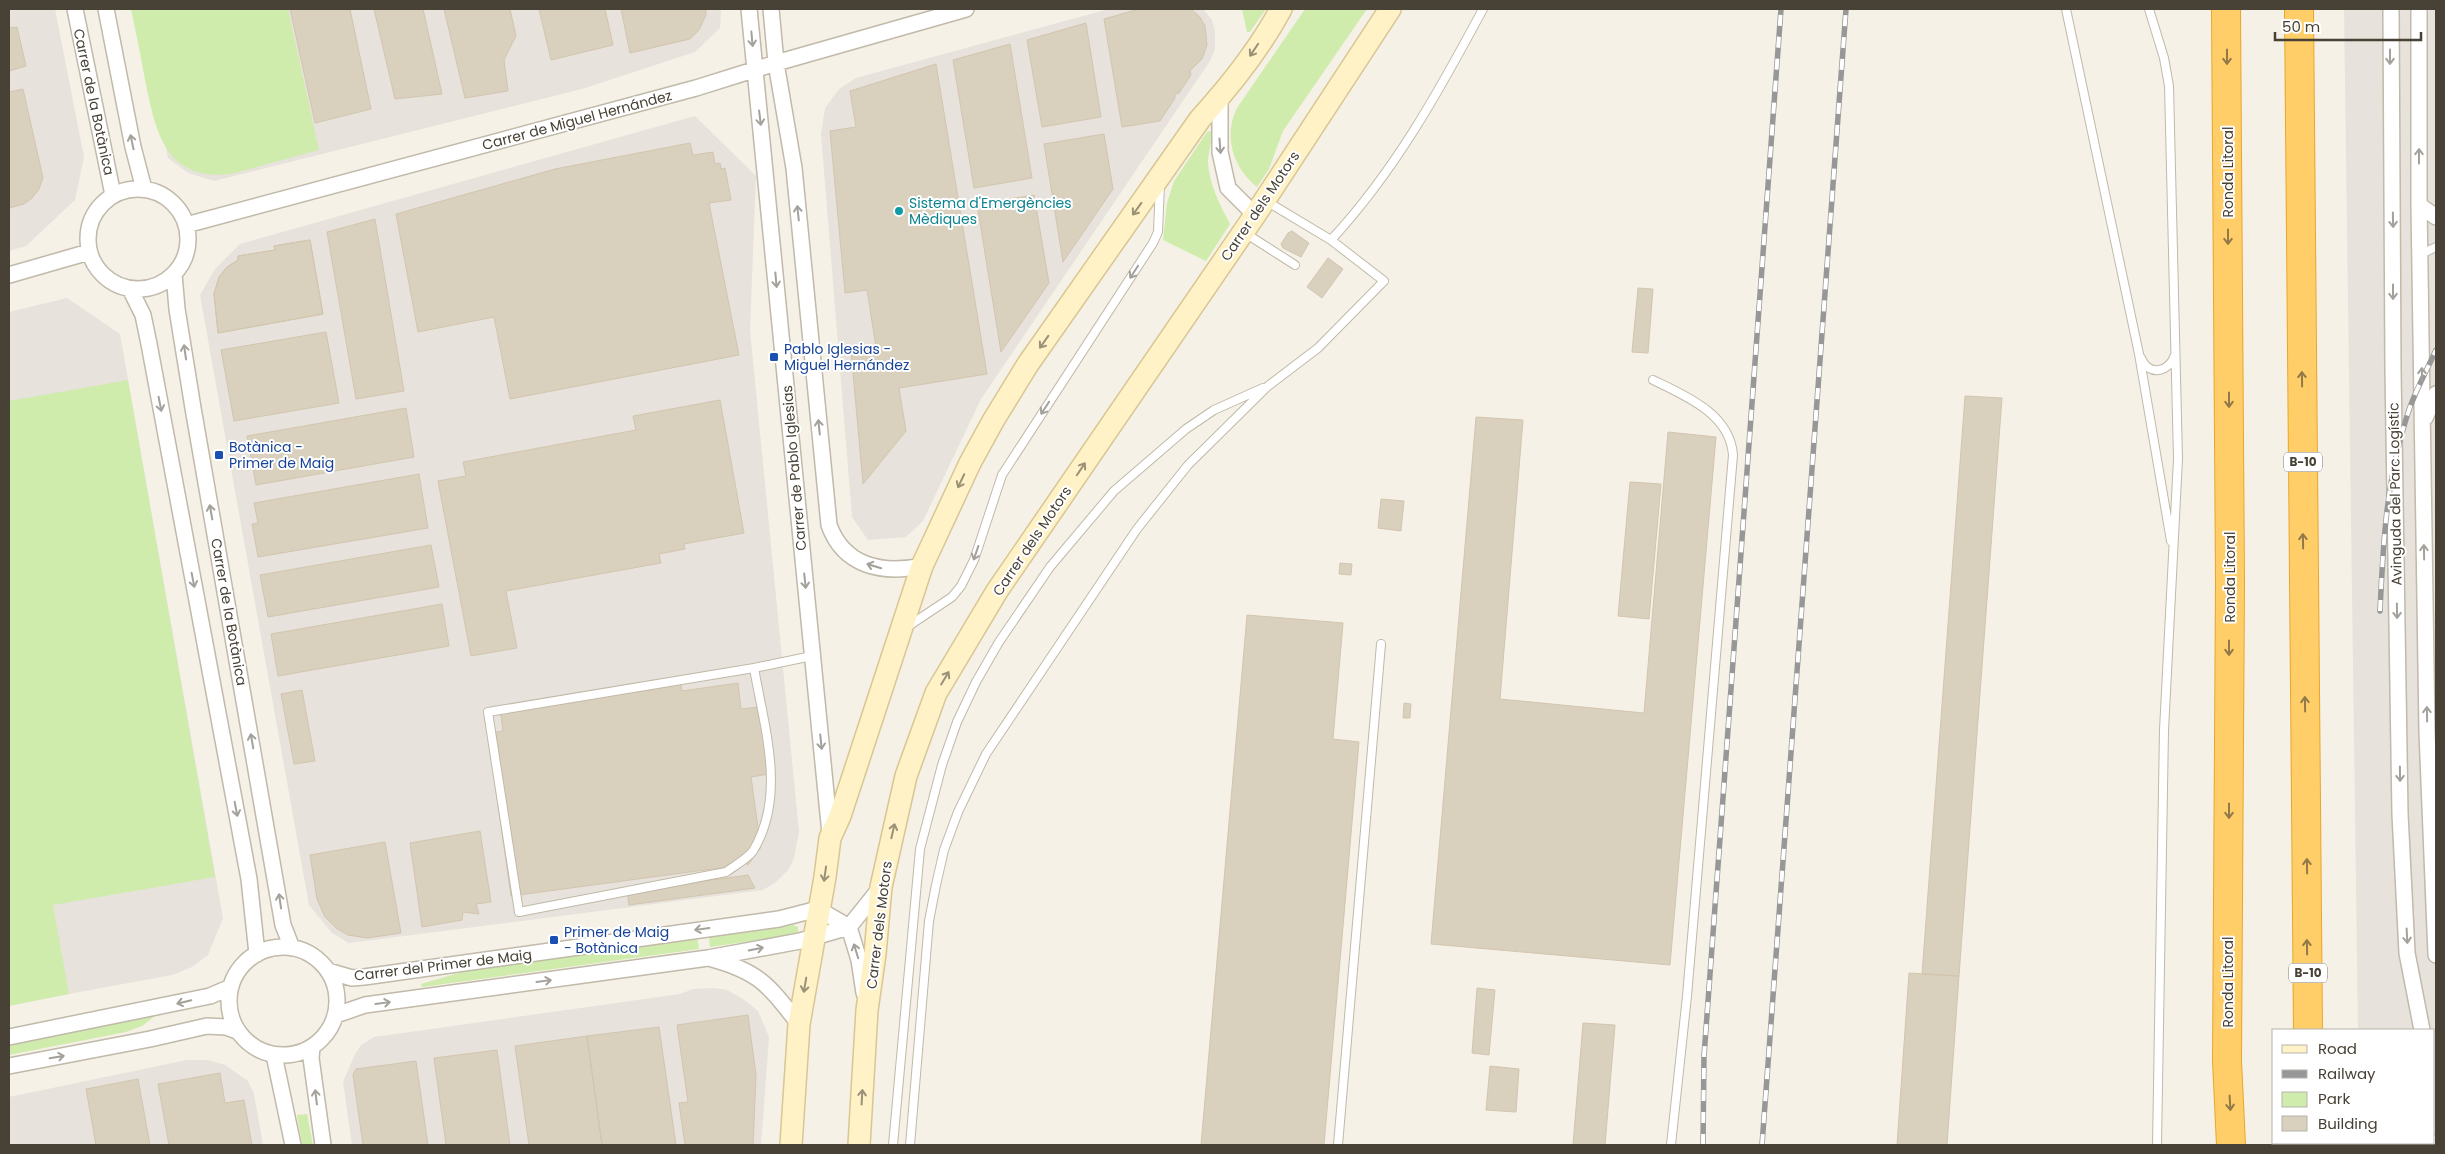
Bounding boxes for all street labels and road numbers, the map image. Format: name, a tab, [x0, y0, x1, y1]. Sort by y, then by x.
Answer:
street label: Carrer de la Botànica	[69, 27, 119, 177]
street label: Carrer de Miguel Hernández	[480, 85, 674, 155]
street label: Ronda Litoral	[2218, 127, 2238, 217]
street label: Carrer dels Motors	[1216, 147, 1304, 265]
street label: Carrer de Pablo Iglesias	[777, 384, 811, 552]
street label: Avinguda del Parc Logístic	[2383, 402, 2407, 586]
road number: B-10	[2284, 452, 2322, 472]
street label: Carrer dels Motors	[988, 482, 1076, 600]
street label: Ronda Litoral	[2220, 532, 2240, 622]
street label: Carrer de la Botànica	[206, 537, 252, 687]
street label: Carrer dels Motors	[861, 860, 897, 990]
street label: Ronda Litoral	[2218, 937, 2238, 1027]
street label: Carrer del Primer de Maig	[353, 944, 533, 986]
road number: B-10	[2289, 964, 2327, 982]

